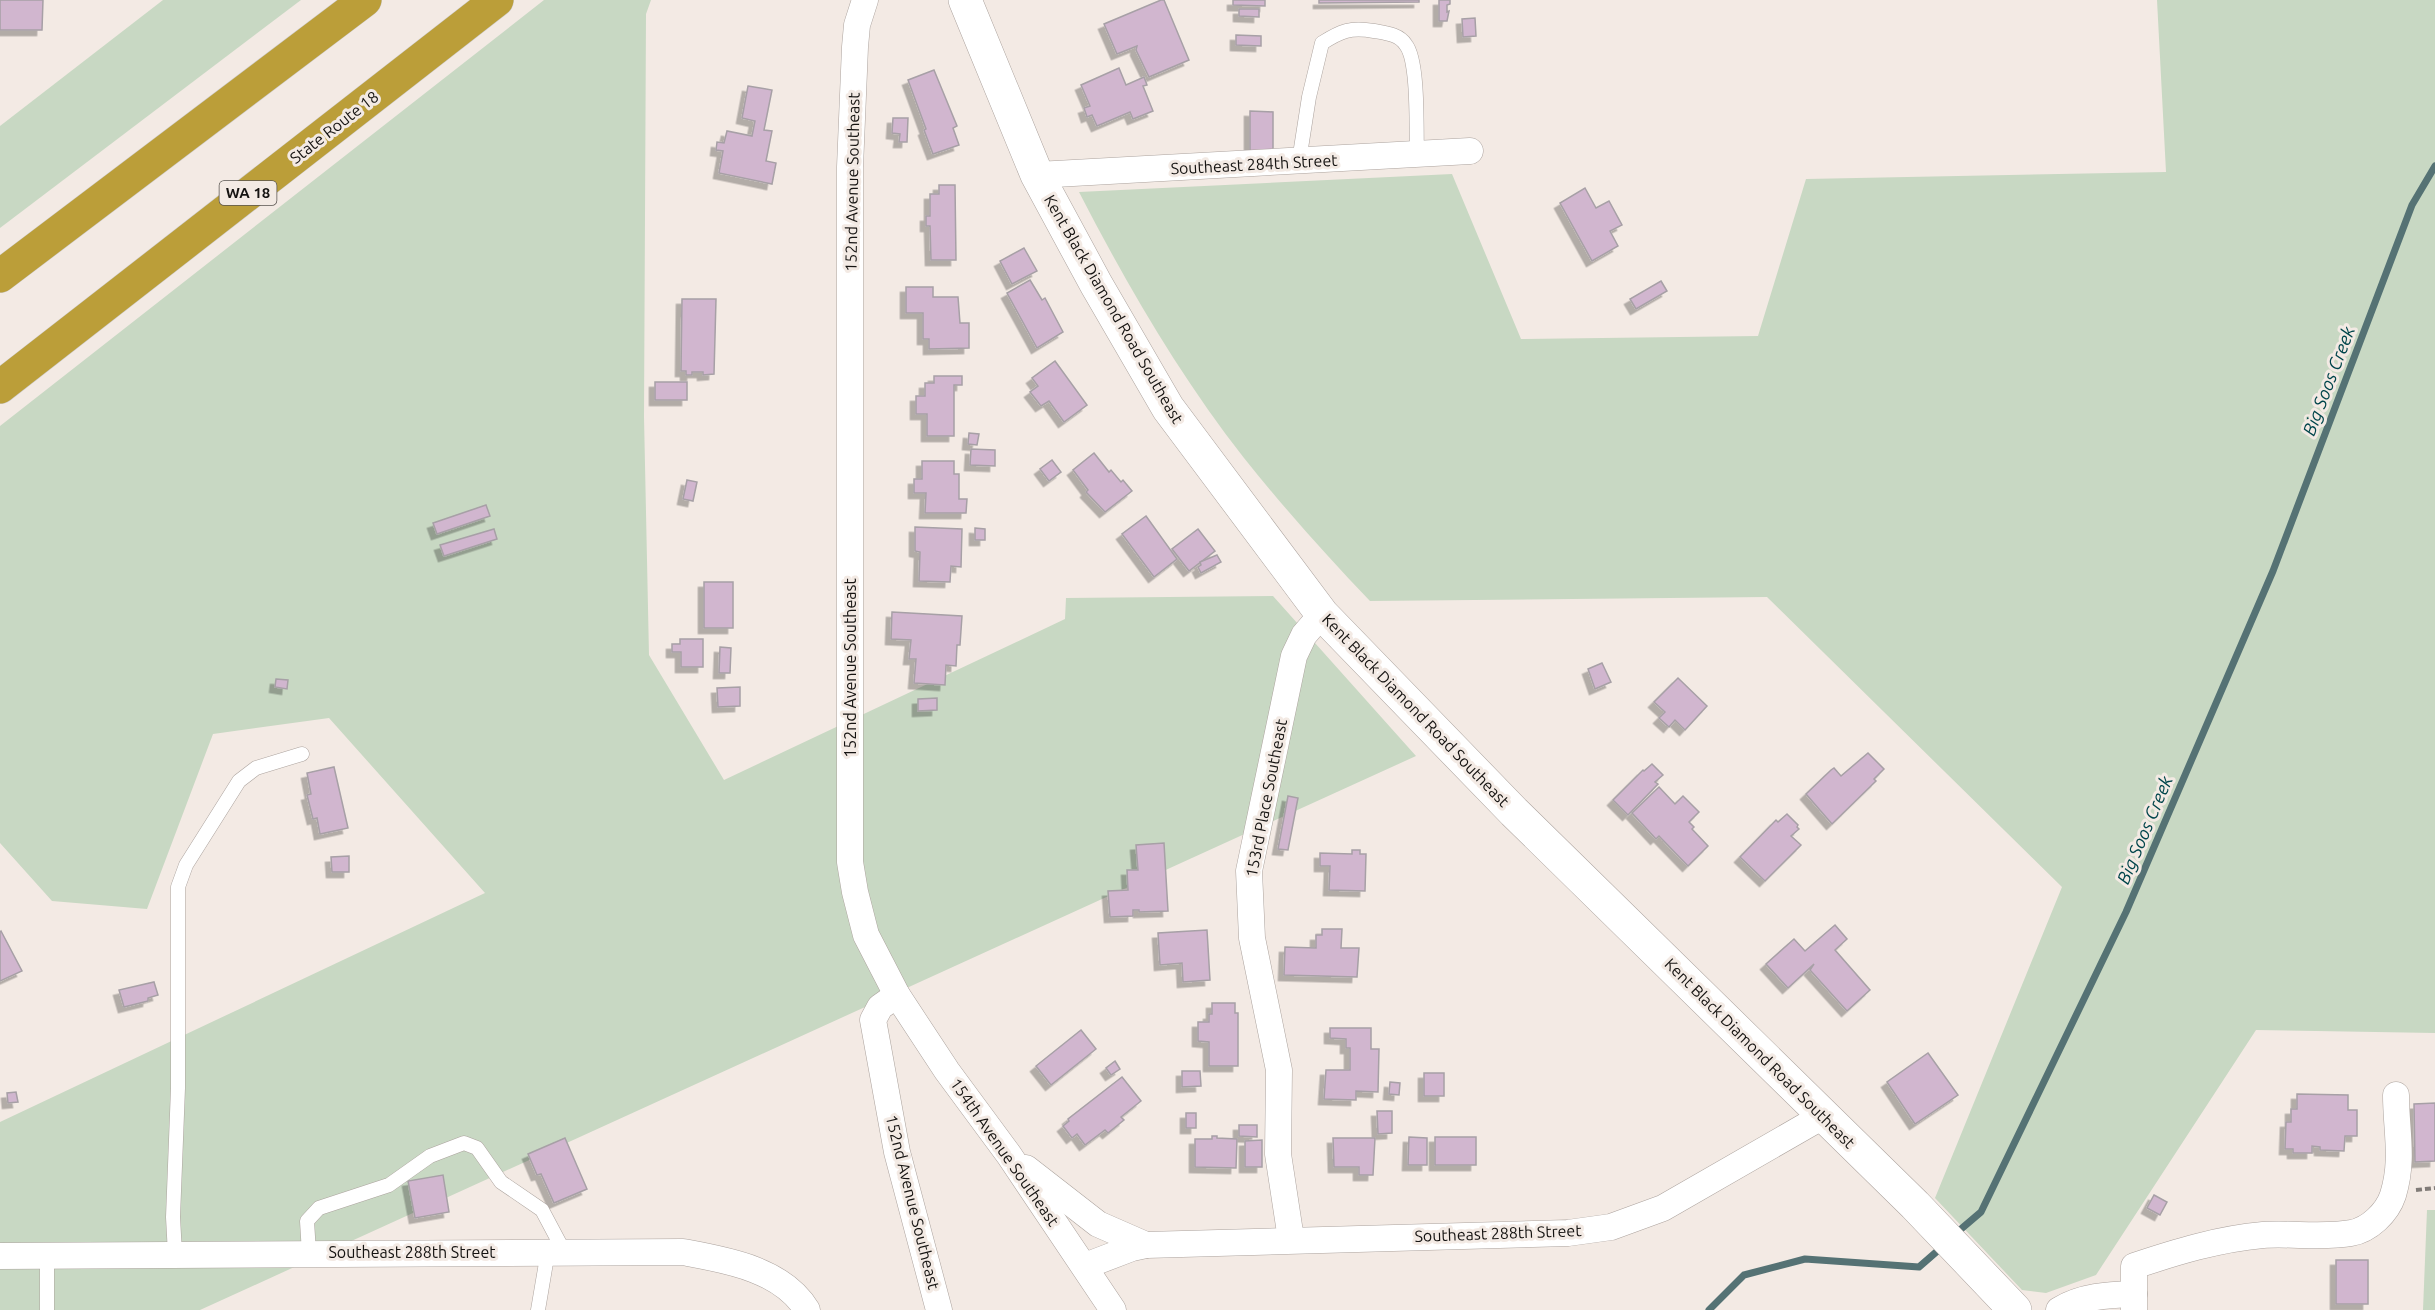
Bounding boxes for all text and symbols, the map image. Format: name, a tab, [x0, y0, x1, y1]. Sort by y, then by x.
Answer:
street label: State Route 18	[286, 87, 382, 167]
street label: 152nd Avenue Southeast	[841, 91, 863, 272]
street label: Southeast 284th Street	[1170, 151, 1339, 177]
road number: WA 18	[220, 181, 276, 205]
street label: Kent Black Diamond Road Southeast	[1041, 191, 1187, 427]
water label: Big Soos Creek	[2298, 323, 2358, 438]
street label: 152nd Avenue Southeast	[841, 578, 859, 758]
street label: Kent Black Diamond Road Southeast	[1319, 610, 1514, 811]
street label: 153rd Place Southeast	[1242, 717, 1290, 879]
water label: Big Soos Creek	[2112, 772, 2176, 887]
street label: Kent Black Diamond Road Southeast	[1661, 954, 1859, 1152]
street label: 154th Avenue Southeast	[947, 1075, 1063, 1230]
street label: 152nd Avenue Southeast	[883, 1113, 944, 1292]
street label: Southeast 288th Street	[1414, 1221, 1583, 1245]
street label: Southeast 288th Street	[328, 1243, 496, 1261]

